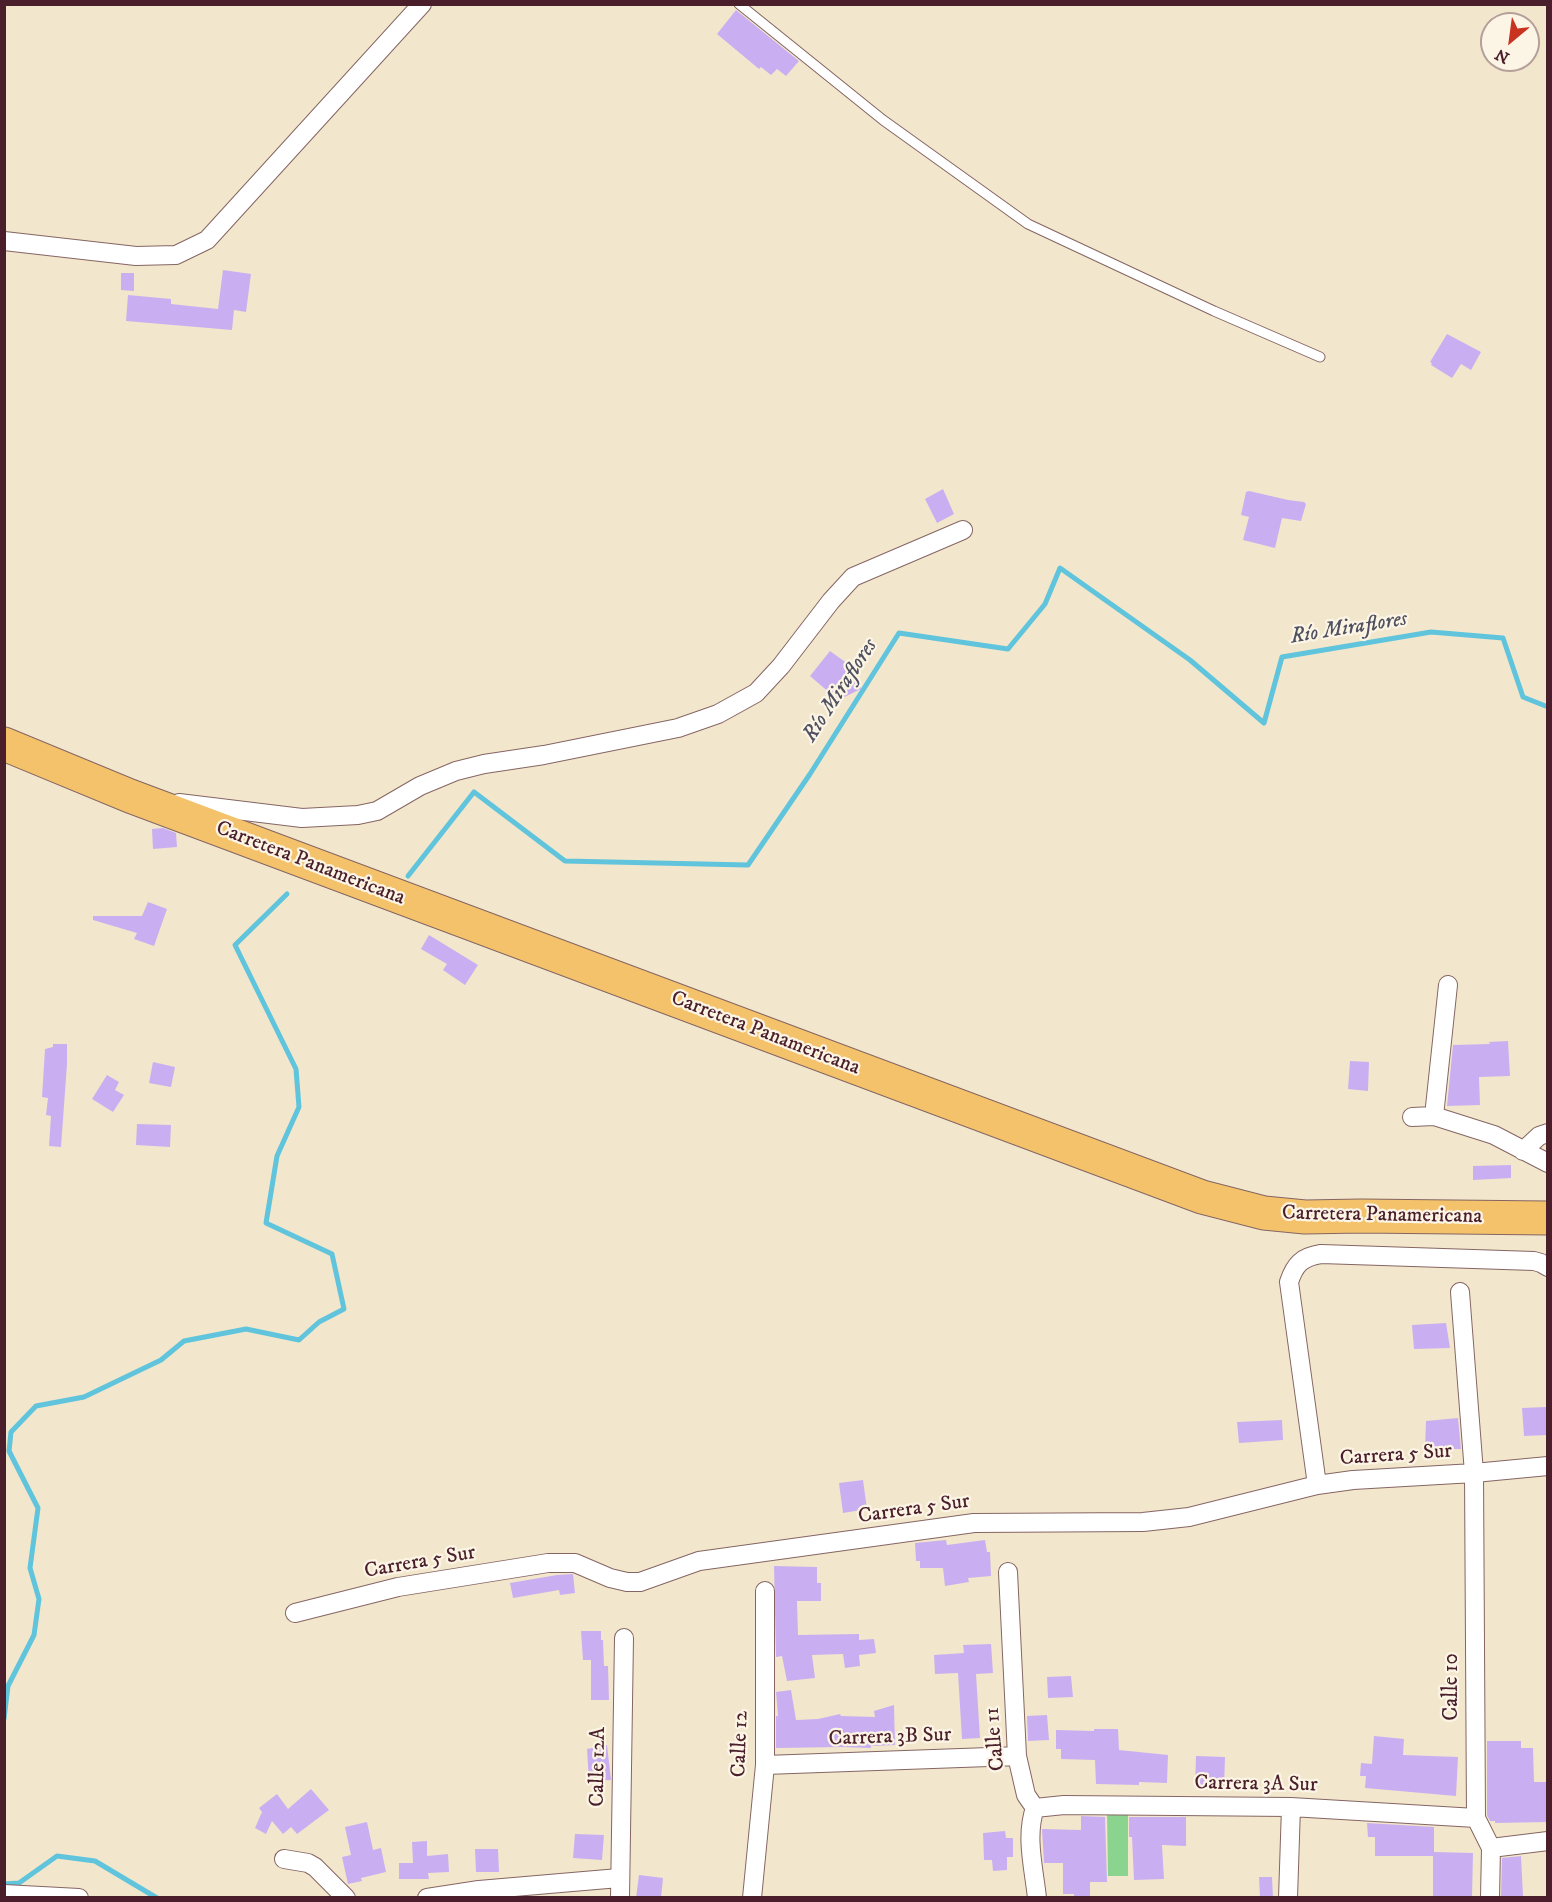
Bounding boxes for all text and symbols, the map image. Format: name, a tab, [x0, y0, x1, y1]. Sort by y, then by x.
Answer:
north arrow	[1480, 12, 1540, 72]
text: N	[1492, 44, 1513, 68]
water label: Río Miraflores	[1289, 607, 1409, 651]
water label: Río Miraflores	[798, 634, 884, 748]
street label: Carretera Panamericana	[212, 816, 408, 912]
street label: Carretera Panamericana	[667, 986, 863, 1082]
street label: Carretera Panamericana	[1282, 1202, 1482, 1230]
street label: Carrera 5 Sur	[1339, 1440, 1453, 1472]
street label: Carrera 5 Sur	[857, 1490, 971, 1530]
street label: Carrera 5 Sur	[362, 1541, 478, 1585]
street label: Calle 10	[1440, 1653, 1466, 1721]
street label: Calle 11	[981, 1706, 1011, 1772]
street label: Calle 12	[727, 1710, 755, 1778]
street label: Carrera 3B Sur	[828, 1723, 952, 1753]
street label: Calle 12A	[586, 1727, 612, 1807]
street label: Carrera 3A Sur	[1194, 1771, 1318, 1799]

